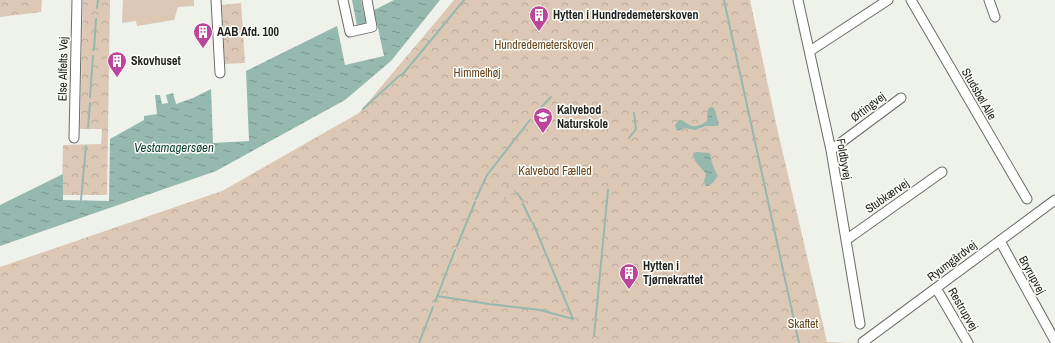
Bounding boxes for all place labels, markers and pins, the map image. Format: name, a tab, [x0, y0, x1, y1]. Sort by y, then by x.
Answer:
building icon: Hytten i Hundredemeterskoven	[528, 4, 550, 32]
place label: Hytten i Hundredemeterskoven	[553, 7, 698, 23]
building icon: AAB Afd. 100	[192, 21, 214, 49]
place label: AAB Afd. 100	[217, 24, 279, 40]
building icon: Skovhuset	[106, 50, 128, 78]
place label: Skovhuset	[131, 53, 181, 69]
place label: Kalvebod Naturskole	[557, 102, 608, 132]
school or university icon: Kalvebod Naturskole	[532, 106, 554, 134]
place label: Hytten i Tjørnekrattet	[643, 258, 704, 288]
building icon: Hytten i Tjørnekrattet	[618, 262, 640, 290]

